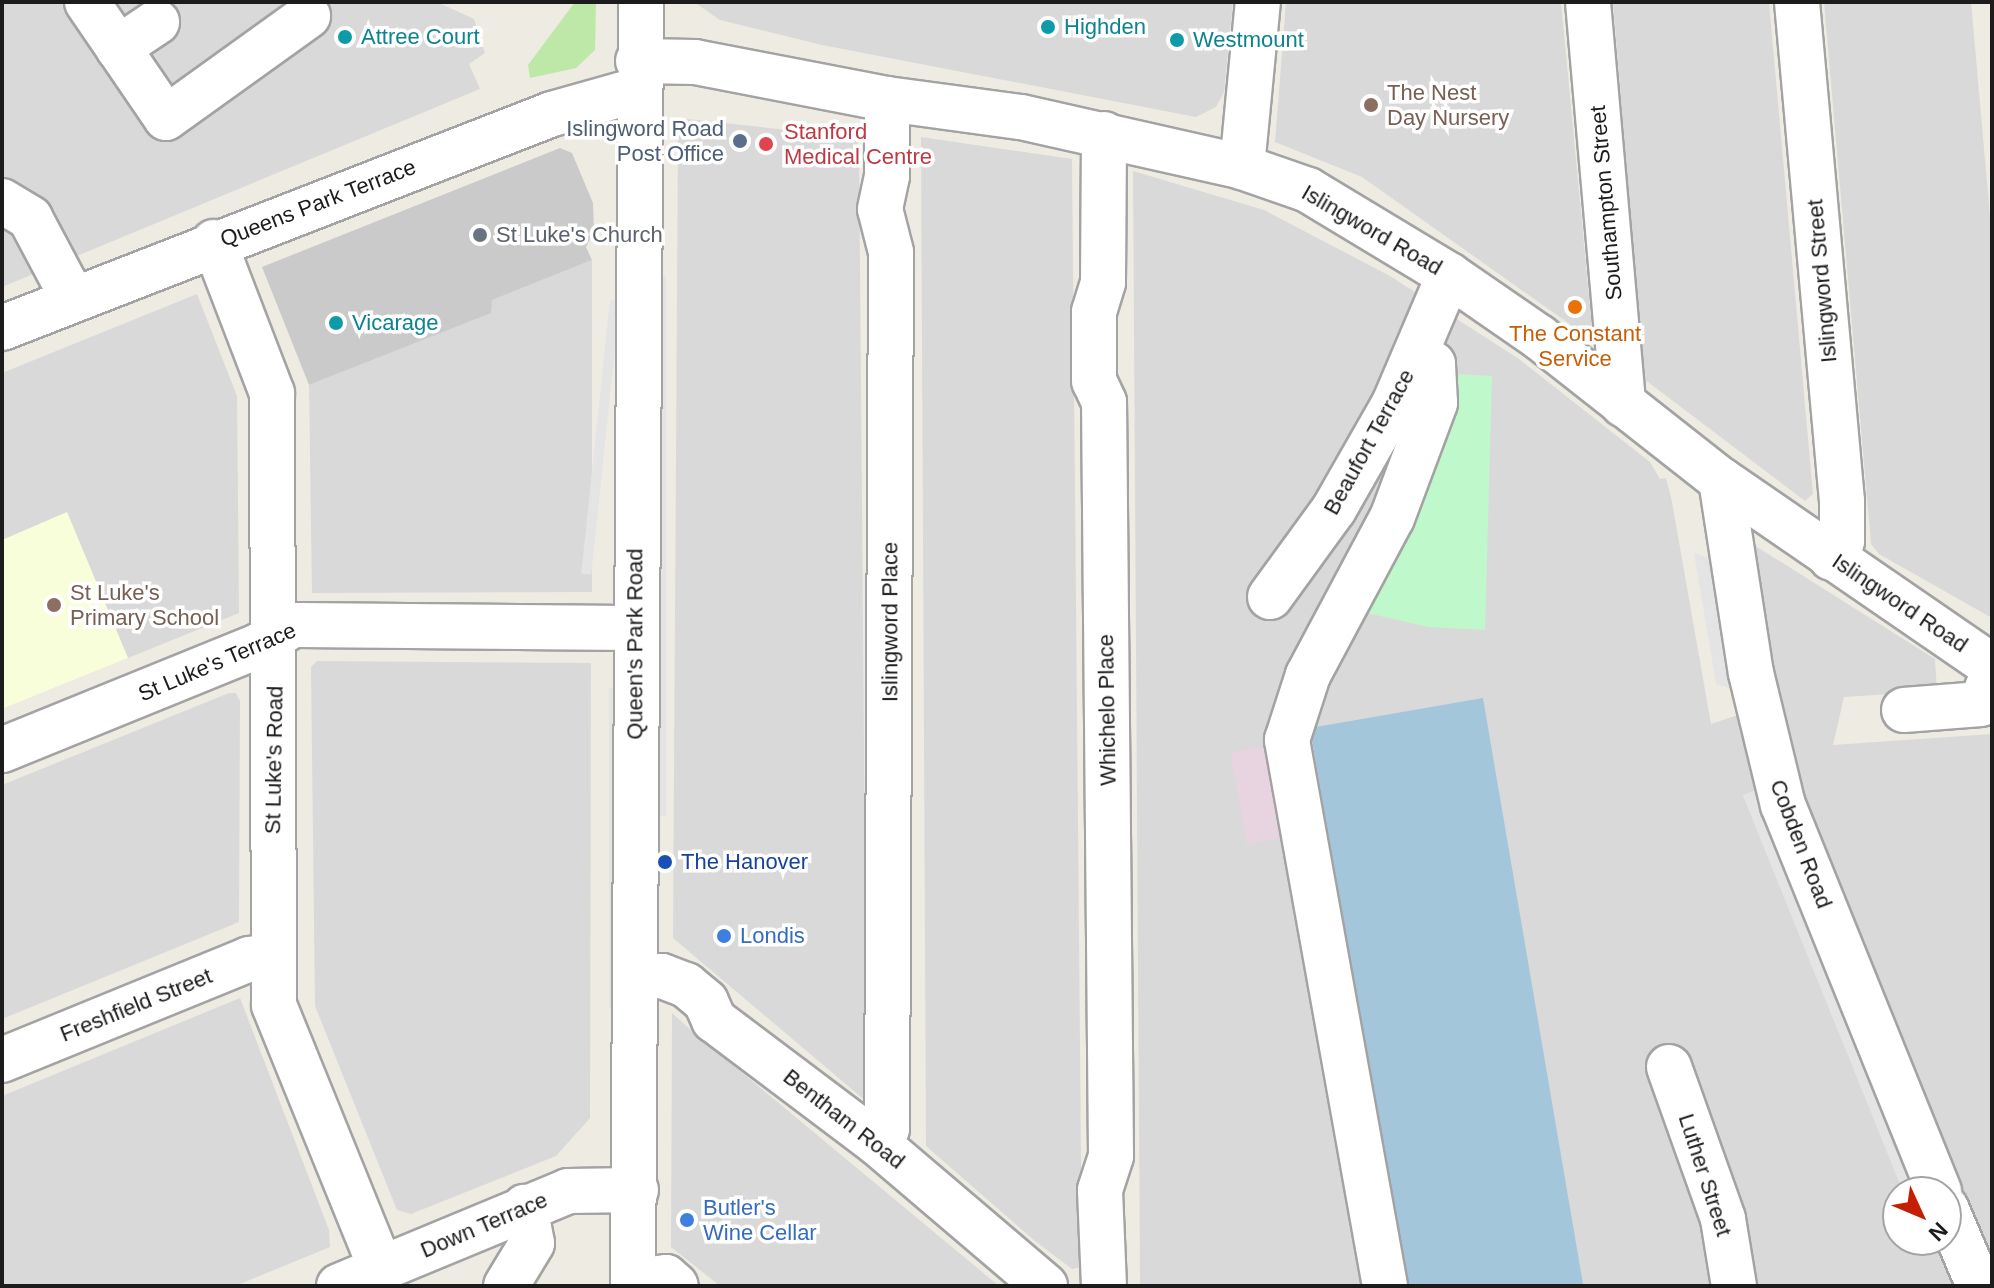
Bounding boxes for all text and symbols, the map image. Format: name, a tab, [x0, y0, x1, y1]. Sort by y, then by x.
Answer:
place label: Highden	[1064, 14, 1146, 40]
marker: Highden	[1039, 18, 1057, 36]
place label: Attree Court	[361, 24, 480, 50]
place label: Westmount	[1193, 27, 1304, 53]
marker: Attree Court	[336, 28, 354, 46]
marker: Westmount	[1168, 31, 1186, 49]
place label: The Nest Day Nursery	[1387, 79, 1509, 130]
marker: The Nest Day Nursery	[1362, 96, 1380, 114]
street label: Southampton Street	[1584, 104, 1628, 302]
place label: Islingword Road Post Office	[566, 115, 724, 166]
place label: Stanford Medical Centre	[784, 118, 932, 170]
marker: Islingword Road Post Office	[731, 132, 749, 150]
marker: Stanford Medical Centre	[755, 133, 777, 155]
street label: Queens Park Terrace	[216, 153, 420, 253]
street label: Islingword Road	[1297, 179, 1447, 281]
street label: Islingword Street	[1802, 198, 1842, 364]
place label: St Luke's Church	[496, 222, 663, 248]
marker: St Luke's Church	[471, 226, 489, 244]
marker: The Constant Service	[1566, 298, 1584, 316]
place label: Vicarage	[352, 310, 438, 336]
marker: Vicarage	[327, 314, 345, 332]
place label: The Constant Service	[1509, 320, 1641, 372]
street label: Beaufort Terrace	[1318, 364, 1420, 520]
street label: Islingword Place	[877, 542, 903, 702]
street label: Queen's Park Road	[622, 548, 648, 740]
street label: Islingword Road	[1827, 548, 1973, 658]
place label: St Luke's Primary School	[70, 579, 219, 630]
marker: St Luke's Primary School	[45, 596, 63, 614]
street label: St Luke's Terrace	[134, 617, 300, 707]
street label: Whichelo Place	[1092, 634, 1122, 786]
street label: St Luke's Road	[260, 686, 288, 834]
street label: Cobden Road	[1764, 776, 1838, 912]
place label: The Hanover	[681, 849, 808, 875]
marker: The Hanover	[656, 853, 674, 871]
place label: Londis	[740, 923, 805, 949]
marker: Londis	[715, 927, 733, 945]
street label: Freshfield Street	[56, 963, 216, 1047]
street label: Bentham Road	[778, 1063, 910, 1175]
street label: Luther Street	[1673, 1110, 1737, 1240]
north arrow	[1882, 1176, 1962, 1256]
street label: Down Terrace	[416, 1186, 552, 1264]
place label: Butler's Wine Cellar	[703, 1194, 817, 1246]
marker: Butler's Wine Cellar	[678, 1211, 696, 1229]
text: N	[1924, 1217, 1953, 1246]

